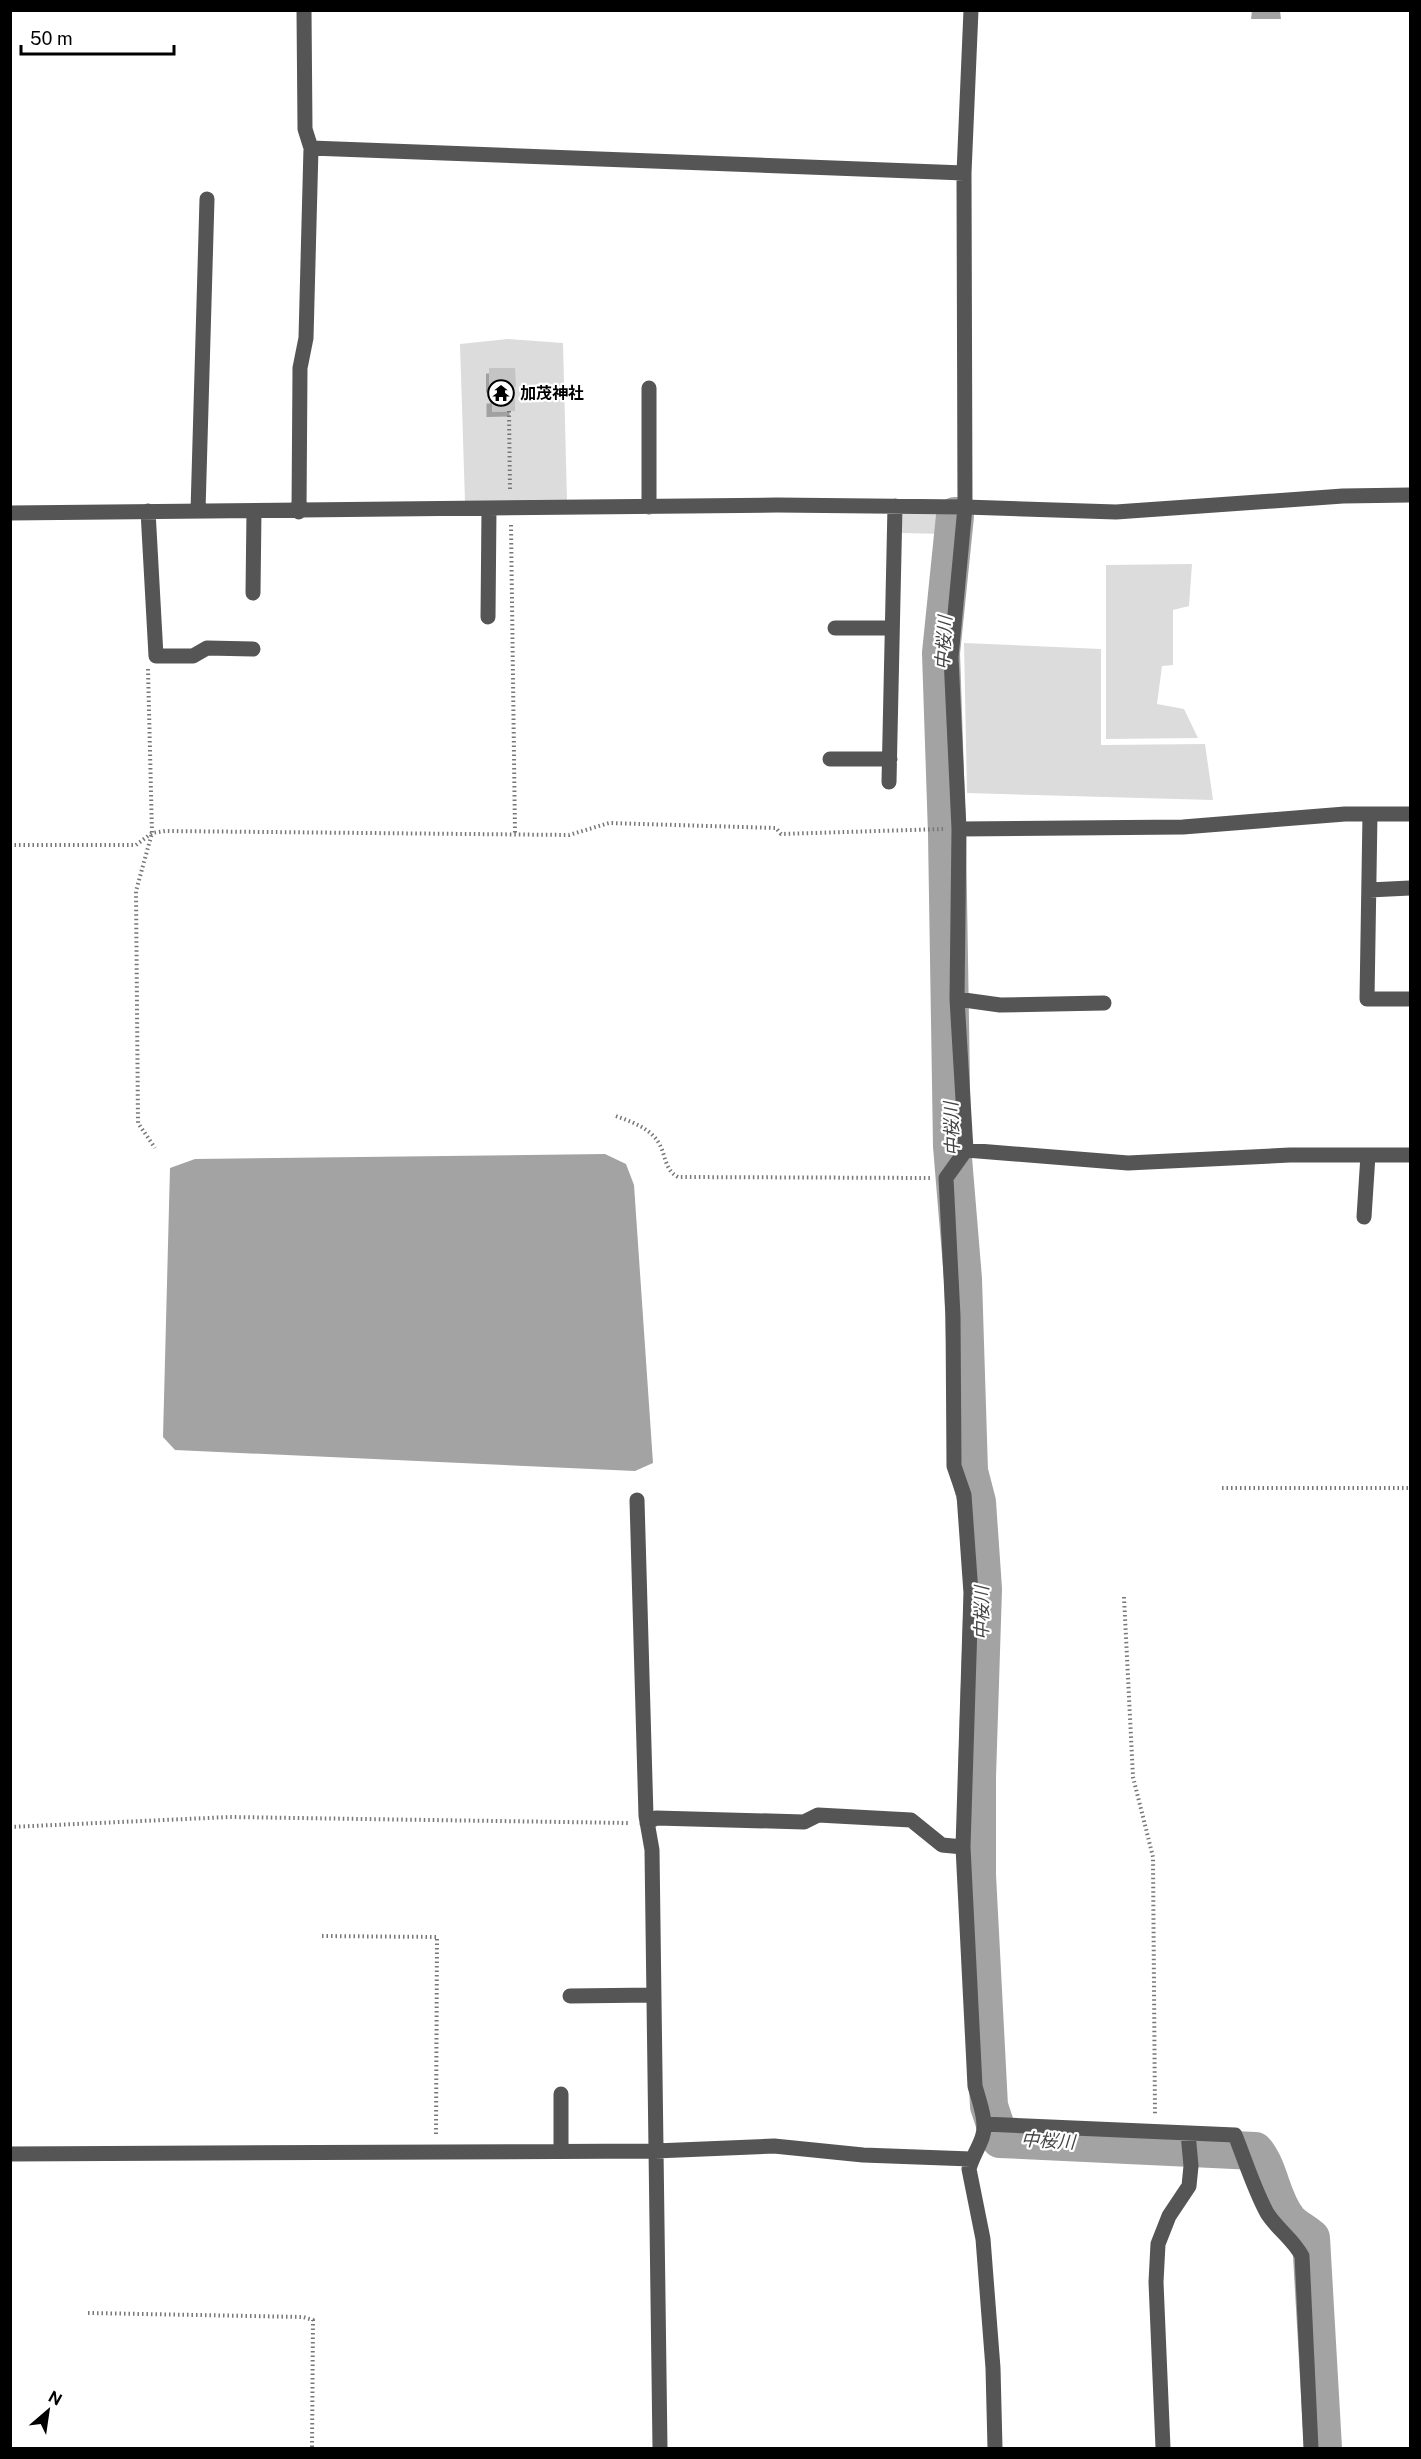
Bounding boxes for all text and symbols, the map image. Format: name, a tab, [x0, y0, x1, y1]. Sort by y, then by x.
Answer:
scale bar	[21, 18, 174, 56]
text: 50 m	[30, 28, 73, 49]
temple icon: 加茂神社	[486, 378, 516, 408]
place label: 加茂神社	[520, 384, 584, 403]
water label: 中桜川	[932, 613, 956, 670]
water label: 中桜川	[940, 1100, 963, 1156]
water label: 中桜川	[971, 1584, 992, 1640]
water label: 中桜川	[1021, 2129, 1078, 2153]
north arrow	[18, 2381, 78, 2441]
text: N	[45, 2387, 65, 2410]

